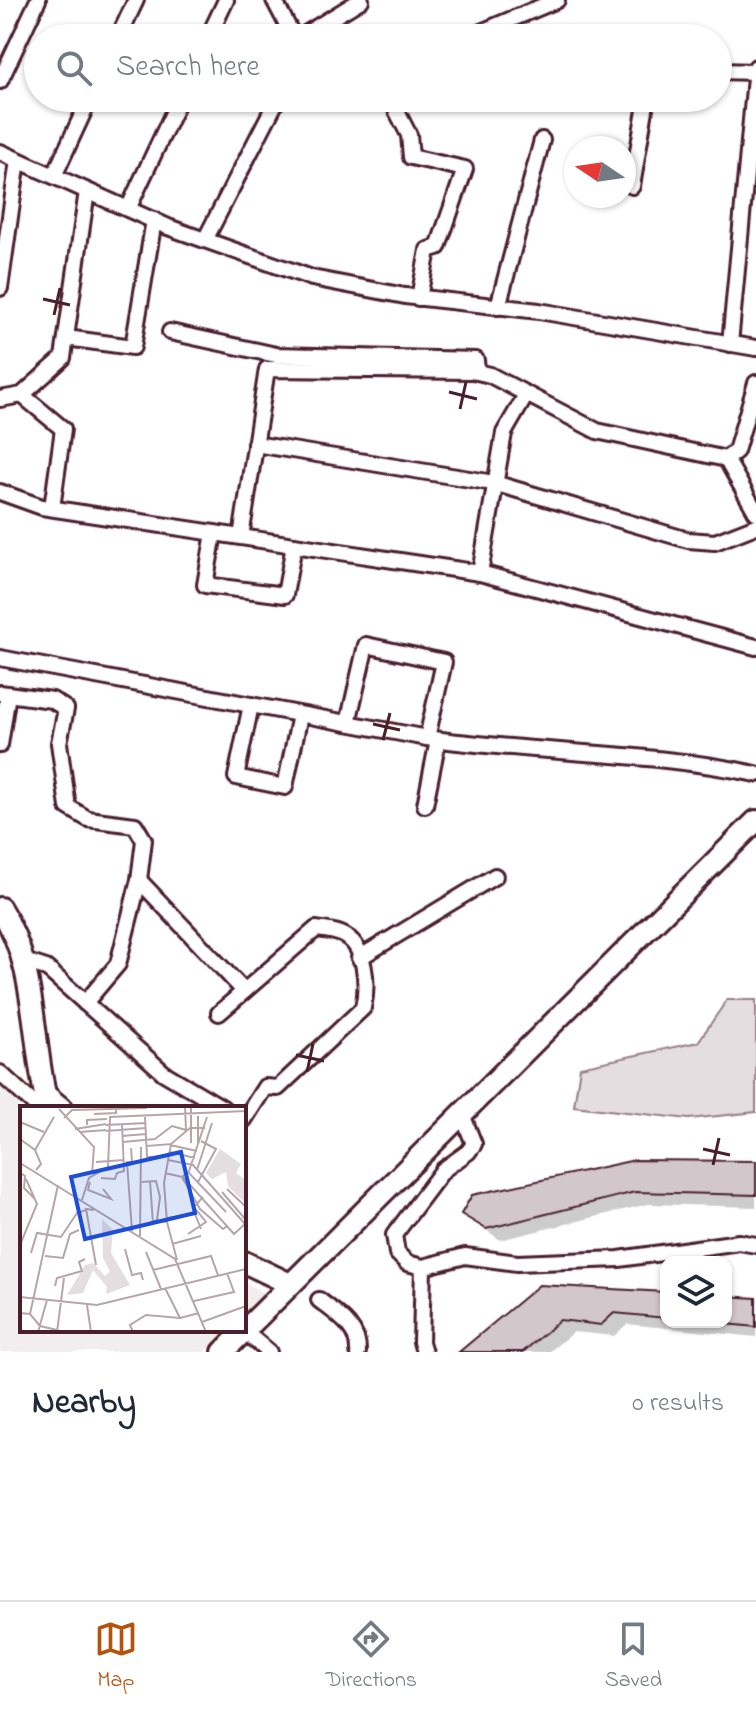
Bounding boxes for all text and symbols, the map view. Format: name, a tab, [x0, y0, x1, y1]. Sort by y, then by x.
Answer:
search box	[24, 24, 732, 112]
icon: search	[52, 46, 96, 90]
text: Search here	[116, 46, 260, 90]
north arrow	[564, 136, 636, 208]
inset map	[20, 1106, 246, 1332]
map controls	[660, 1256, 732, 1328]
button: layers	[660, 1256, 732, 1328]
text: Nearby	[32, 1379, 136, 1429]
text: 0 results	[632, 1385, 724, 1423]
tab: Map	[94, 1617, 138, 1697]
tab: Directions	[326, 1617, 417, 1697]
tab: Saved	[605, 1617, 662, 1697]

